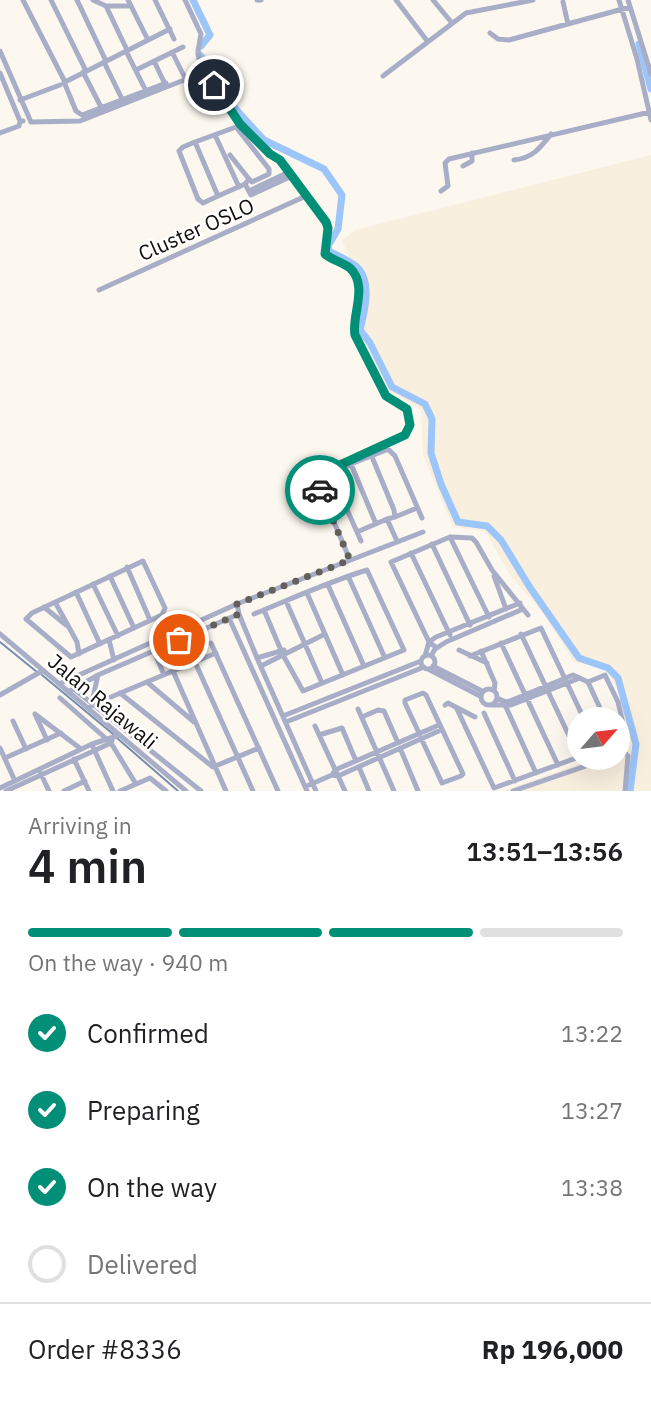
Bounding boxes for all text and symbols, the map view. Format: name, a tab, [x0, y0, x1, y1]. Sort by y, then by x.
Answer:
pin	[184, 55, 244, 115]
icon: home	[195, 66, 233, 104]
street label: Cluster OSLO	[134, 191, 258, 267]
courier	[285, 455, 355, 525]
icon: car	[301, 471, 339, 509]
pin	[149, 610, 209, 670]
icon: bag	[160, 621, 198, 659]
street label: Jalan Rajawali	[42, 647, 164, 755]
north arrow	[567, 707, 630, 770]
map controls	[567, 707, 630, 770]
text: Arriving in	[28, 810, 132, 840]
text: 13:51–13:56	[466, 834, 623, 868]
text: 4 min	[28, 836, 147, 896]
text: On the way · 940 m	[28, 947, 228, 977]
icon: check	[28, 1014, 66, 1052]
text: Confirmed	[87, 1016, 209, 1050]
text: 13:22	[561, 1018, 623, 1048]
icon: check	[28, 1091, 66, 1129]
text: Preparing	[87, 1093, 200, 1127]
text: 13:27	[561, 1095, 623, 1125]
icon: check	[28, 1168, 66, 1206]
text: On the way	[87, 1170, 217, 1204]
text: 13:38	[561, 1172, 623, 1202]
text: Delivered	[87, 1247, 198, 1281]
text: Order #8336	[28, 1332, 182, 1366]
text: Rp 196,000	[482, 1332, 623, 1366]

